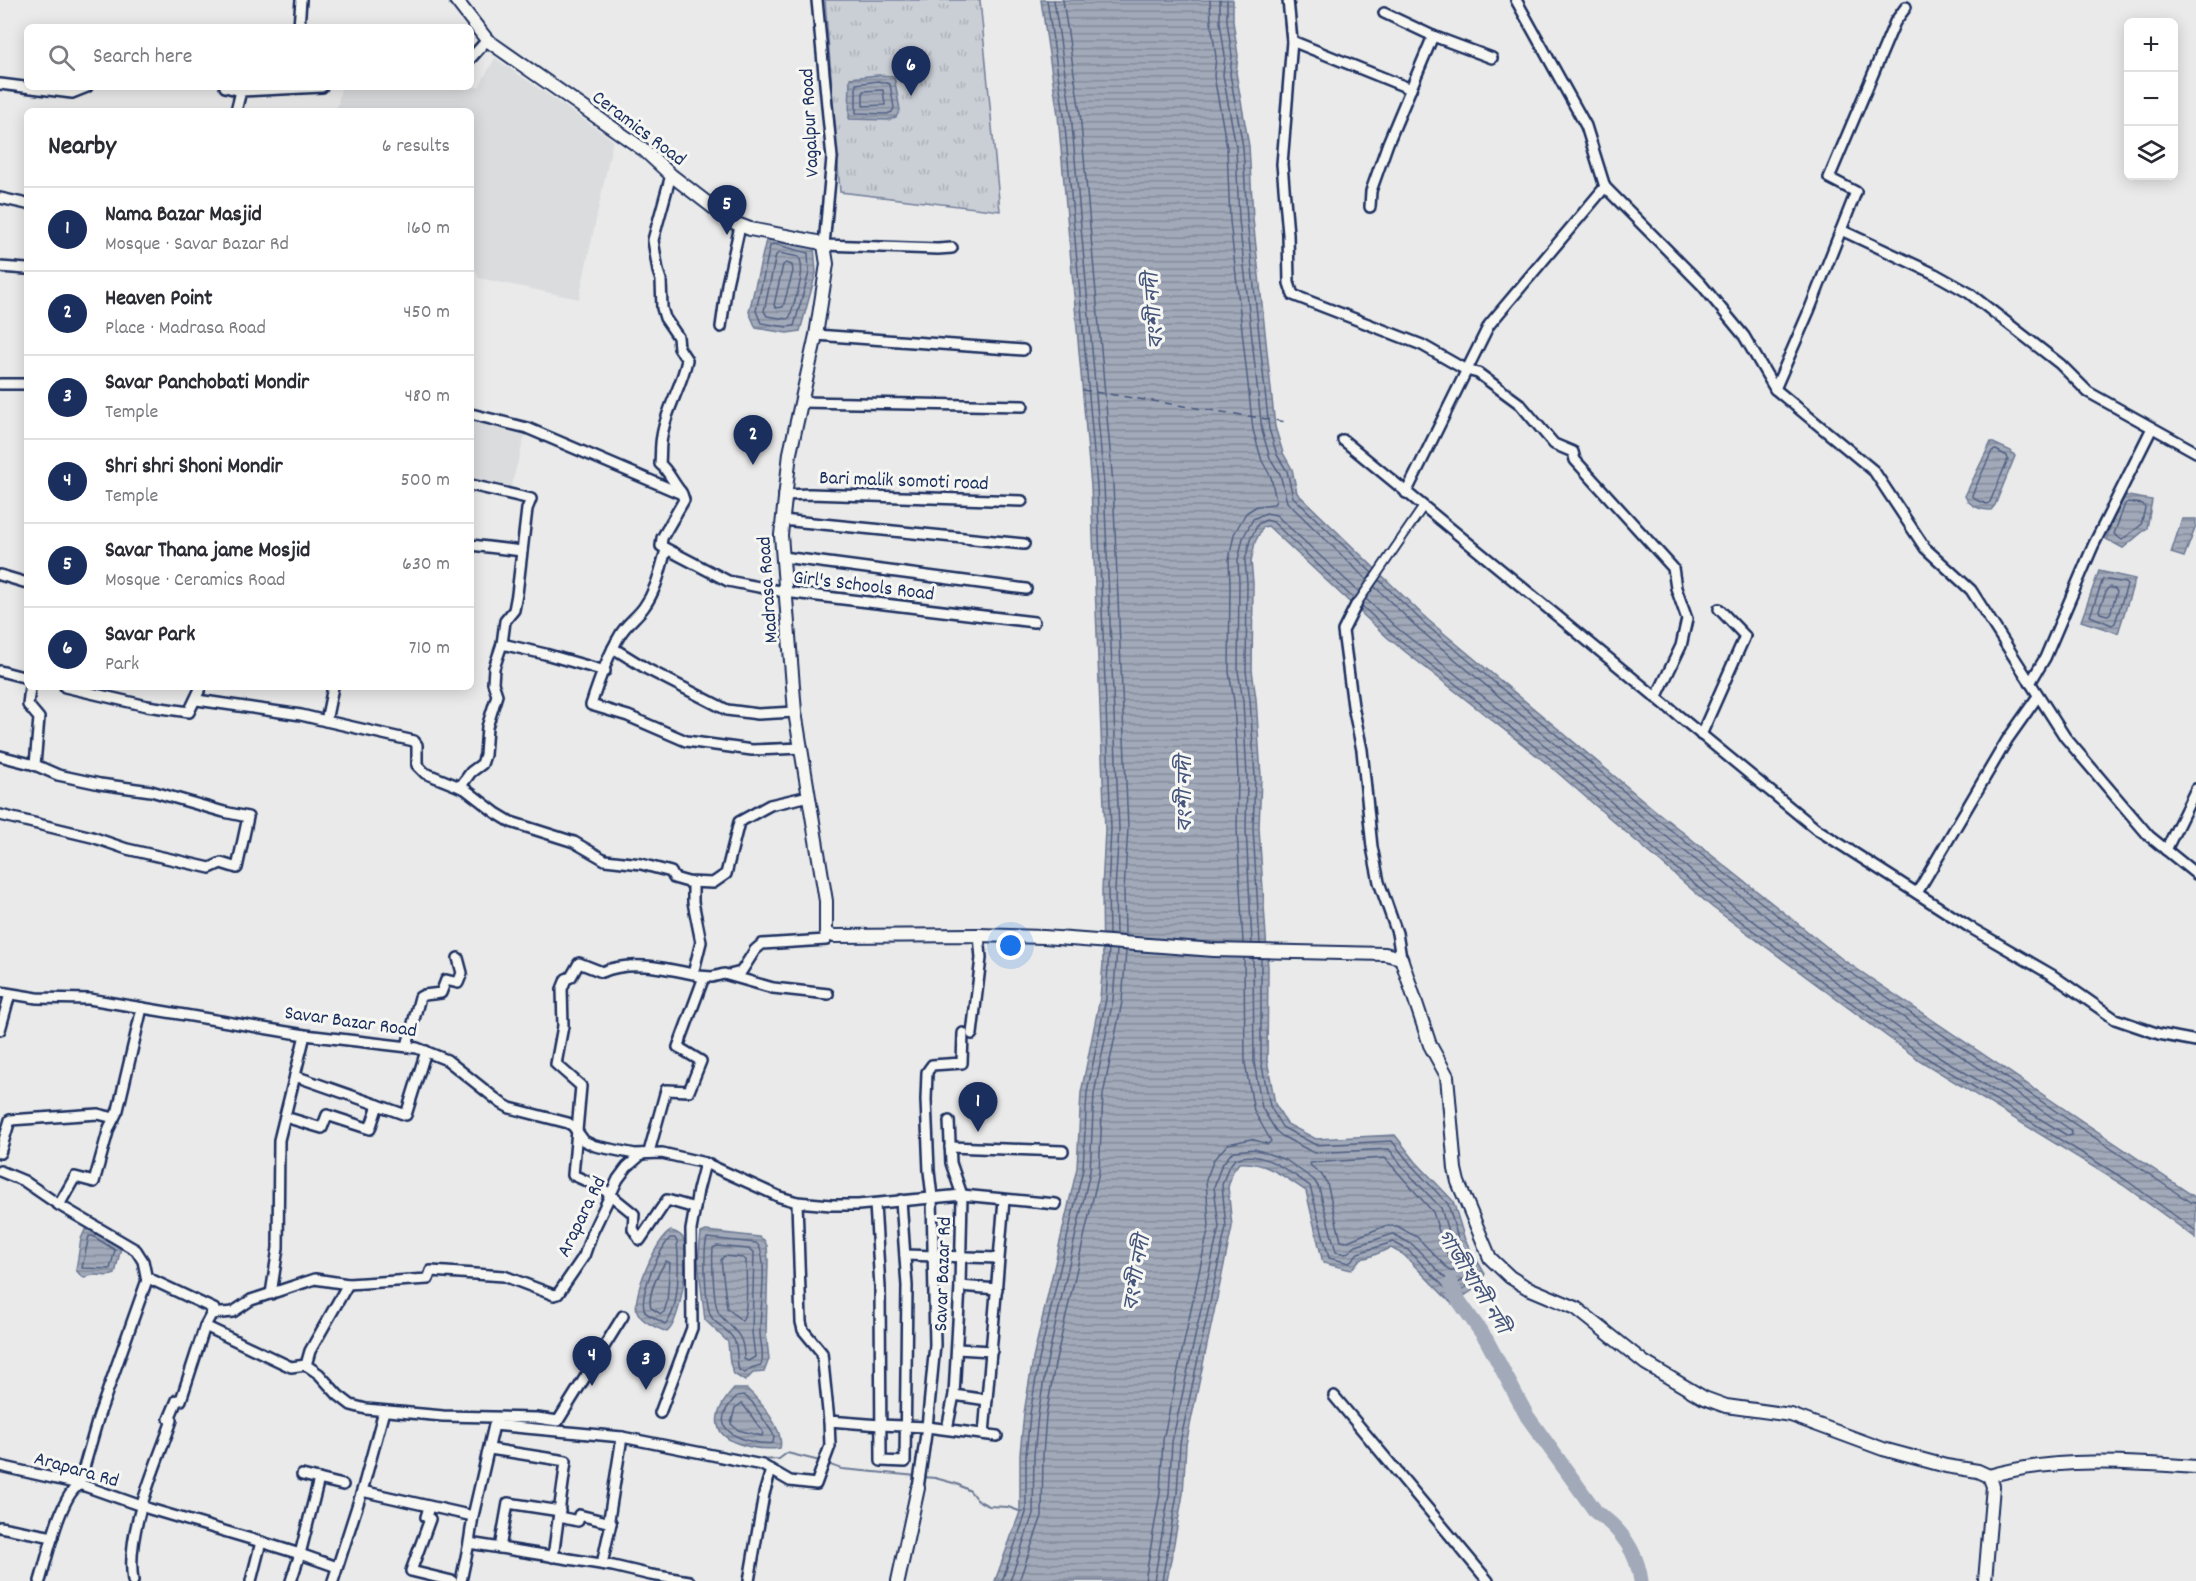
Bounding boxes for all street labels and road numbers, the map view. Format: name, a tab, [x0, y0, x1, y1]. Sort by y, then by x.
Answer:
street label: Vagalpur Road	[794, 68, 828, 178]
street label: Ceramics Road	[585, 85, 691, 174]
street label: Bari malik somoti road	[819, 465, 989, 499]
street label: Madrasa Road	[751, 535, 787, 644]
street label: Girl's Schools Road	[792, 564, 936, 610]
street label: Savar Bazar Road	[283, 1000, 418, 1046]
street label: Arapara Rd	[551, 1172, 614, 1262]
street label: Savar Bazar Rd	[928, 1216, 960, 1332]
street label: Arapara Rd	[31, 1445, 122, 1496]

